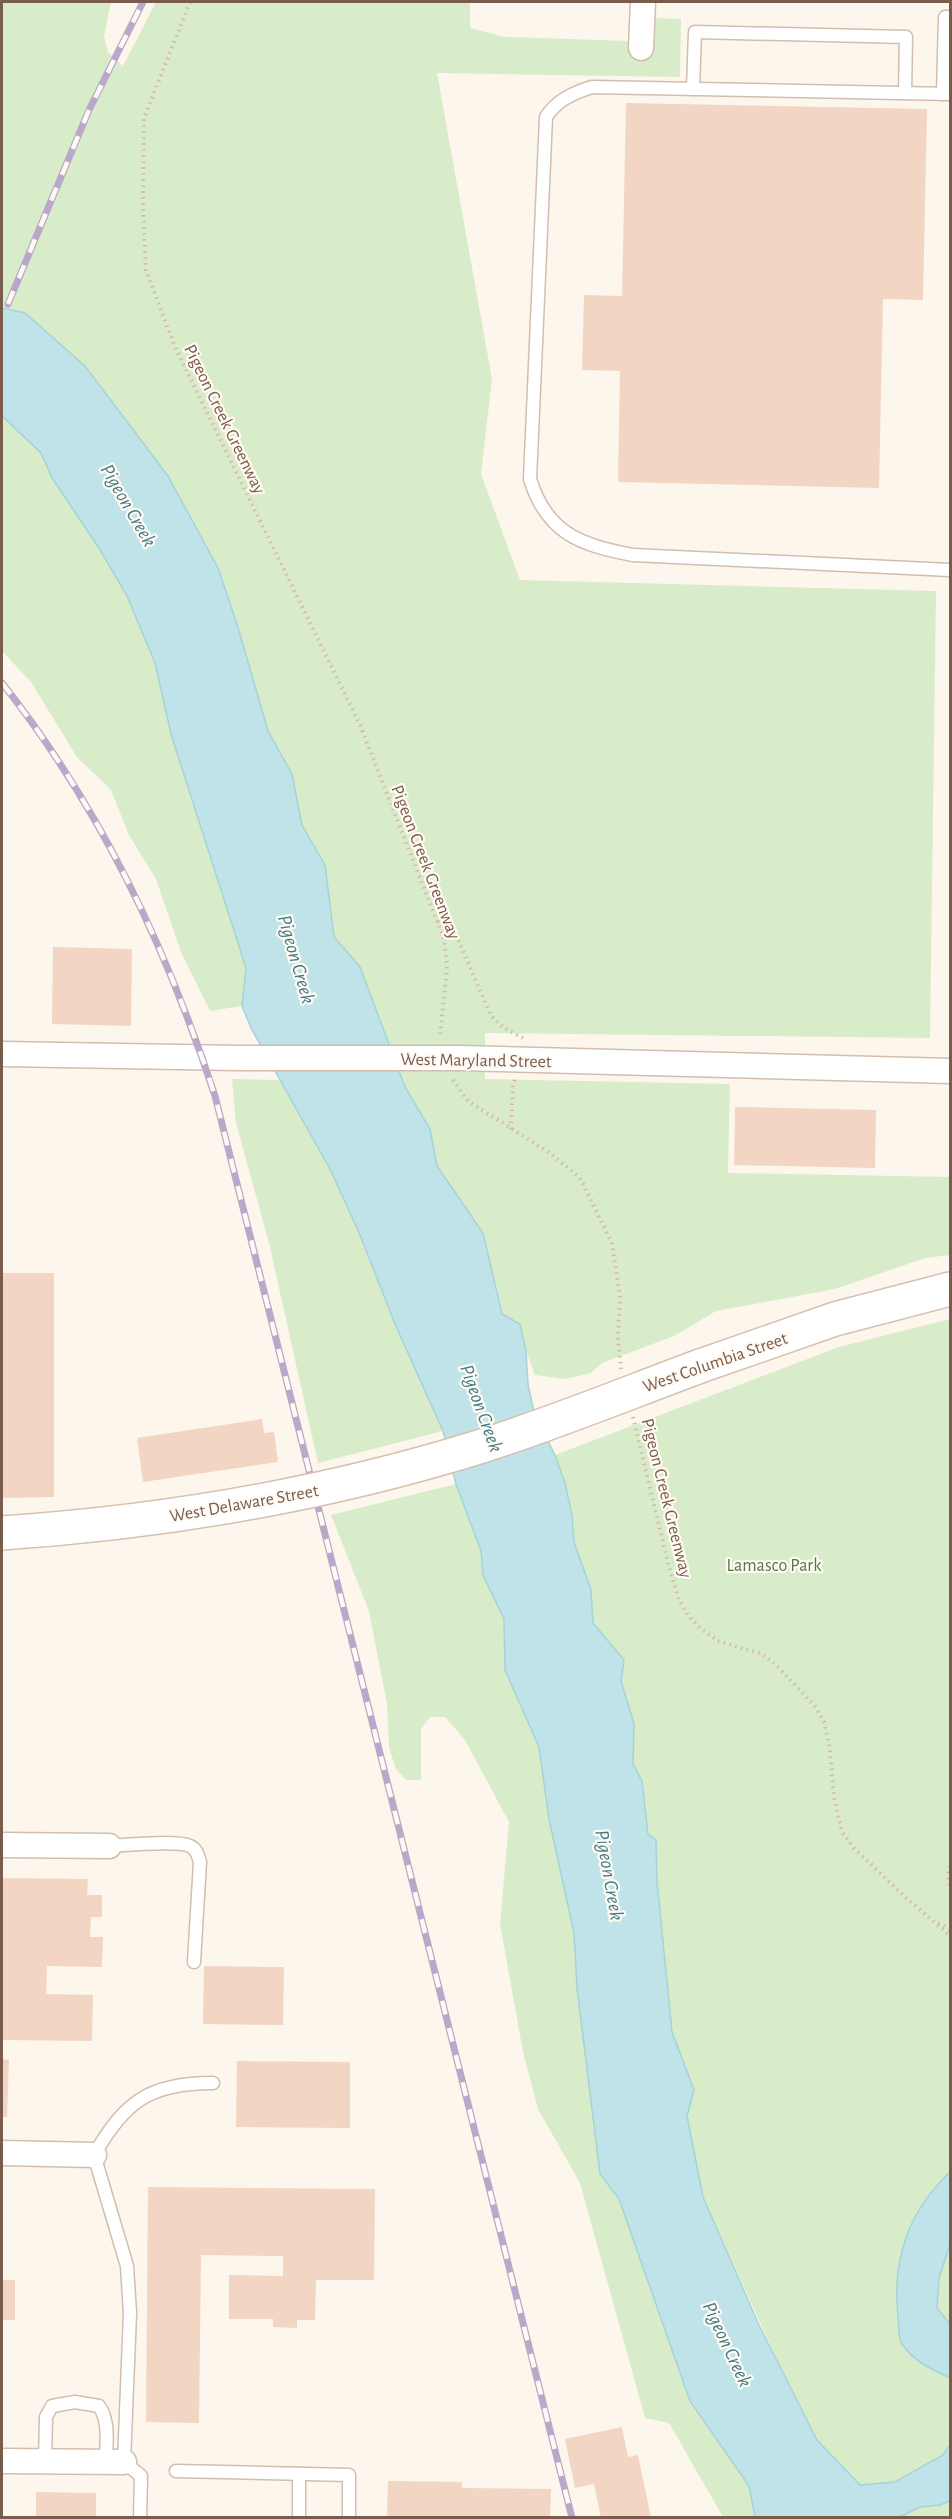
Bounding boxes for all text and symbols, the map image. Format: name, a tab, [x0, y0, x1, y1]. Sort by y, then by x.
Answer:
street label: Pigeon Creek Greenway	[180, 342, 268, 497]
water label: Pigeon Creek	[97, 461, 160, 550]
street label: Pigeon Creek Greenway	[387, 783, 463, 942]
water label: Pigeon Creek	[274, 912, 318, 1006]
street label: West Maryland Street	[400, 1051, 552, 1071]
street label: West Columbia Street	[641, 1330, 790, 1396]
water label: Pigeon Creek	[456, 1362, 506, 1455]
street label: Pigeon Creek Greenway	[638, 1417, 695, 1580]
street label: West Delaware Street	[168, 1482, 320, 1526]
park label: Lamasco Park	[727, 1557, 822, 1575]
water label: Pigeon Creek	[591, 1828, 627, 1922]
water label: Pigeon Creek	[699, 2299, 756, 2390]

